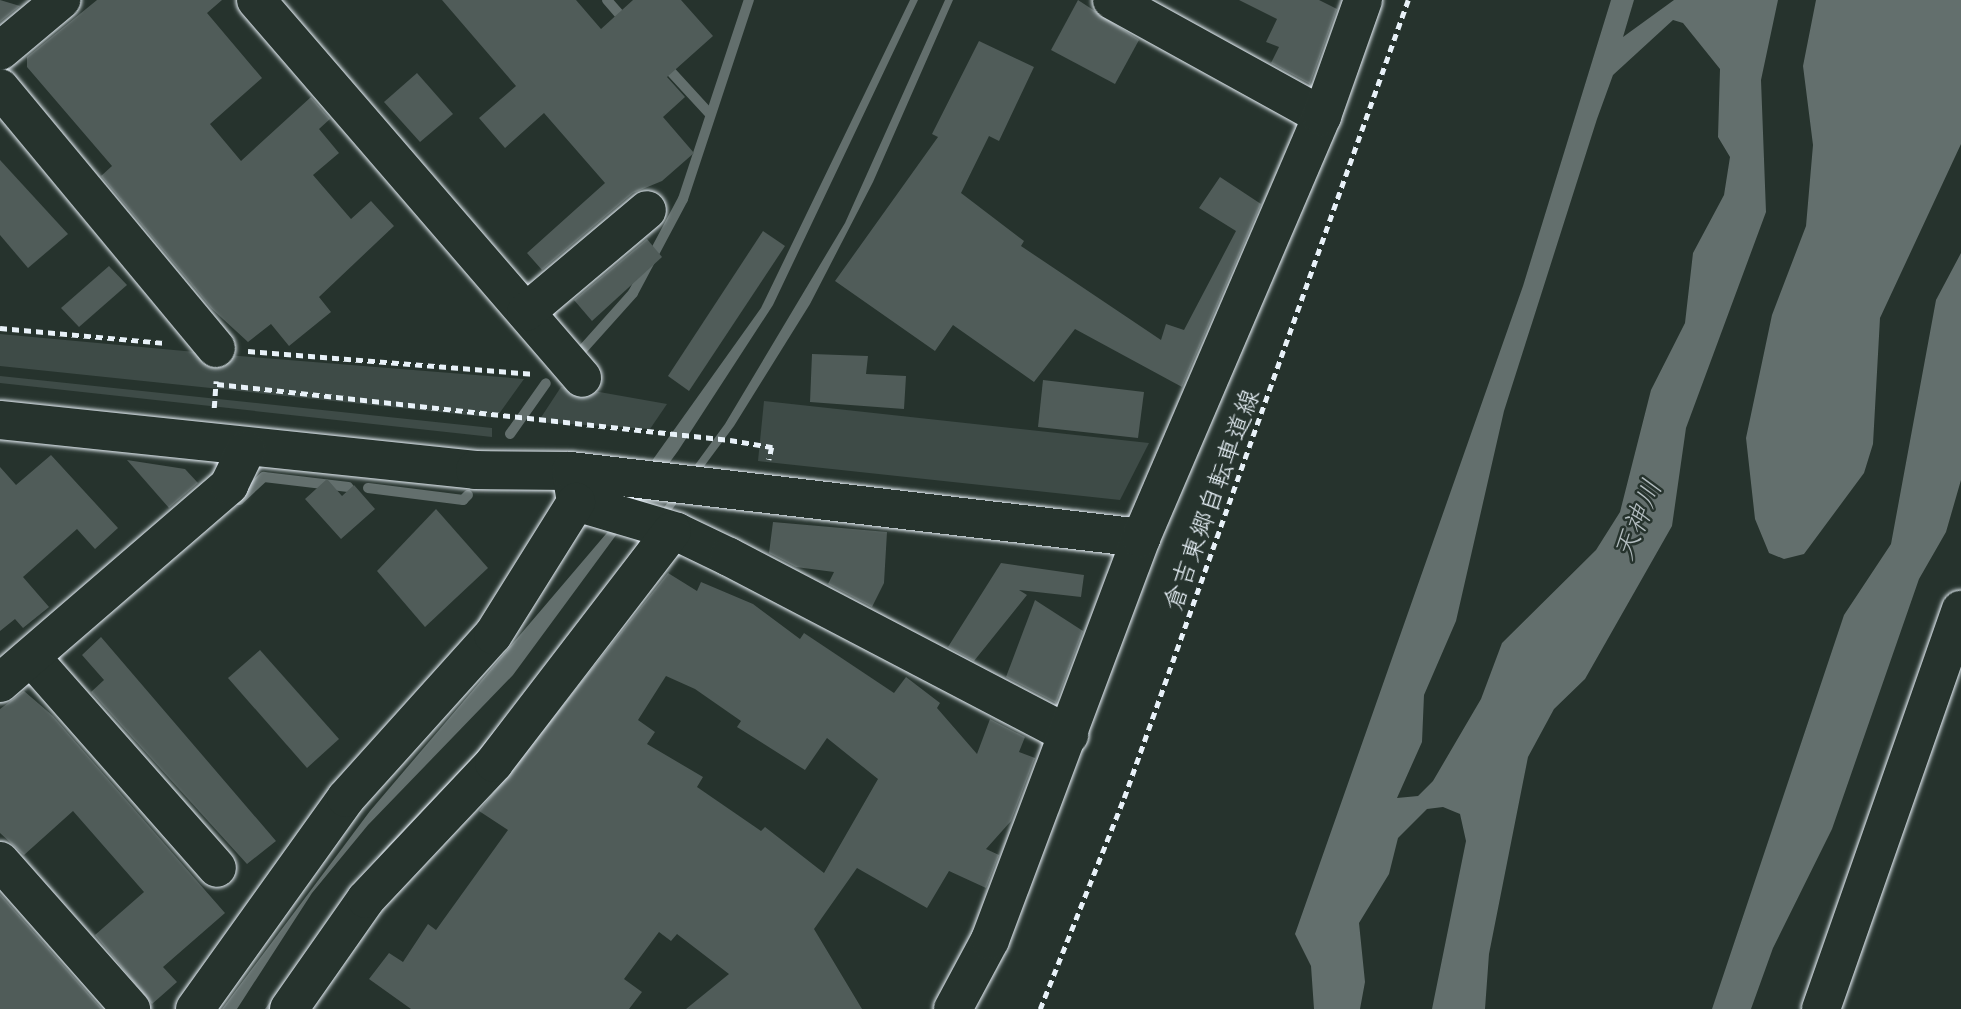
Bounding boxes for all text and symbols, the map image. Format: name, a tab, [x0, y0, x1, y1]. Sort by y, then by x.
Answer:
street label: 倉吉東郷自転車道線	[1157, 385, 1267, 615]
water label: 天神川	[1607, 475, 1669, 565]

